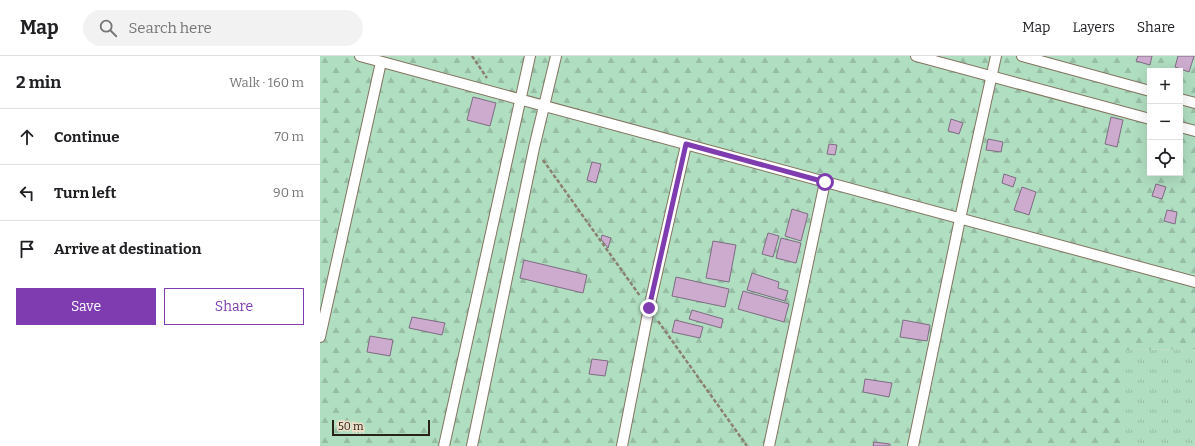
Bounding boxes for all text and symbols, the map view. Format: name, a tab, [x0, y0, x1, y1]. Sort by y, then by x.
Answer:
search box	[83, 10, 363, 46]
text: Map	[20, 16, 59, 39]
icon: search	[97, 17, 119, 39]
text: Search here	[129, 19, 212, 37]
text: Map	[1022, 19, 1050, 36]
text: Layers	[1072, 19, 1115, 36]
text: Share	[1137, 19, 1175, 36]
map controls	[1147, 68, 1183, 176]
button: +	[1147, 68, 1183, 104]
text: 2 min	[16, 72, 61, 93]
text: Walk · 160 m	[229, 75, 304, 90]
button: −	[1147, 104, 1183, 140]
icon: ahead	[16, 126, 38, 148]
text: Continue	[54, 128, 120, 146]
text: 70 m	[274, 129, 304, 144]
button: locate	[1147, 140, 1183, 176]
route start	[816, 173, 834, 191]
icon: left	[16, 182, 38, 204]
text: Turn left	[54, 184, 116, 202]
text: 90 m	[273, 185, 304, 200]
icon: arrive	[16, 238, 38, 260]
text: Arrive at destination	[54, 240, 201, 258]
button: Save	[16, 288, 156, 325]
button: Share	[164, 288, 304, 325]
route end	[640, 299, 658, 317]
scale bar	[332, 418, 430, 437]
text: 50 m	[338, 420, 364, 433]

